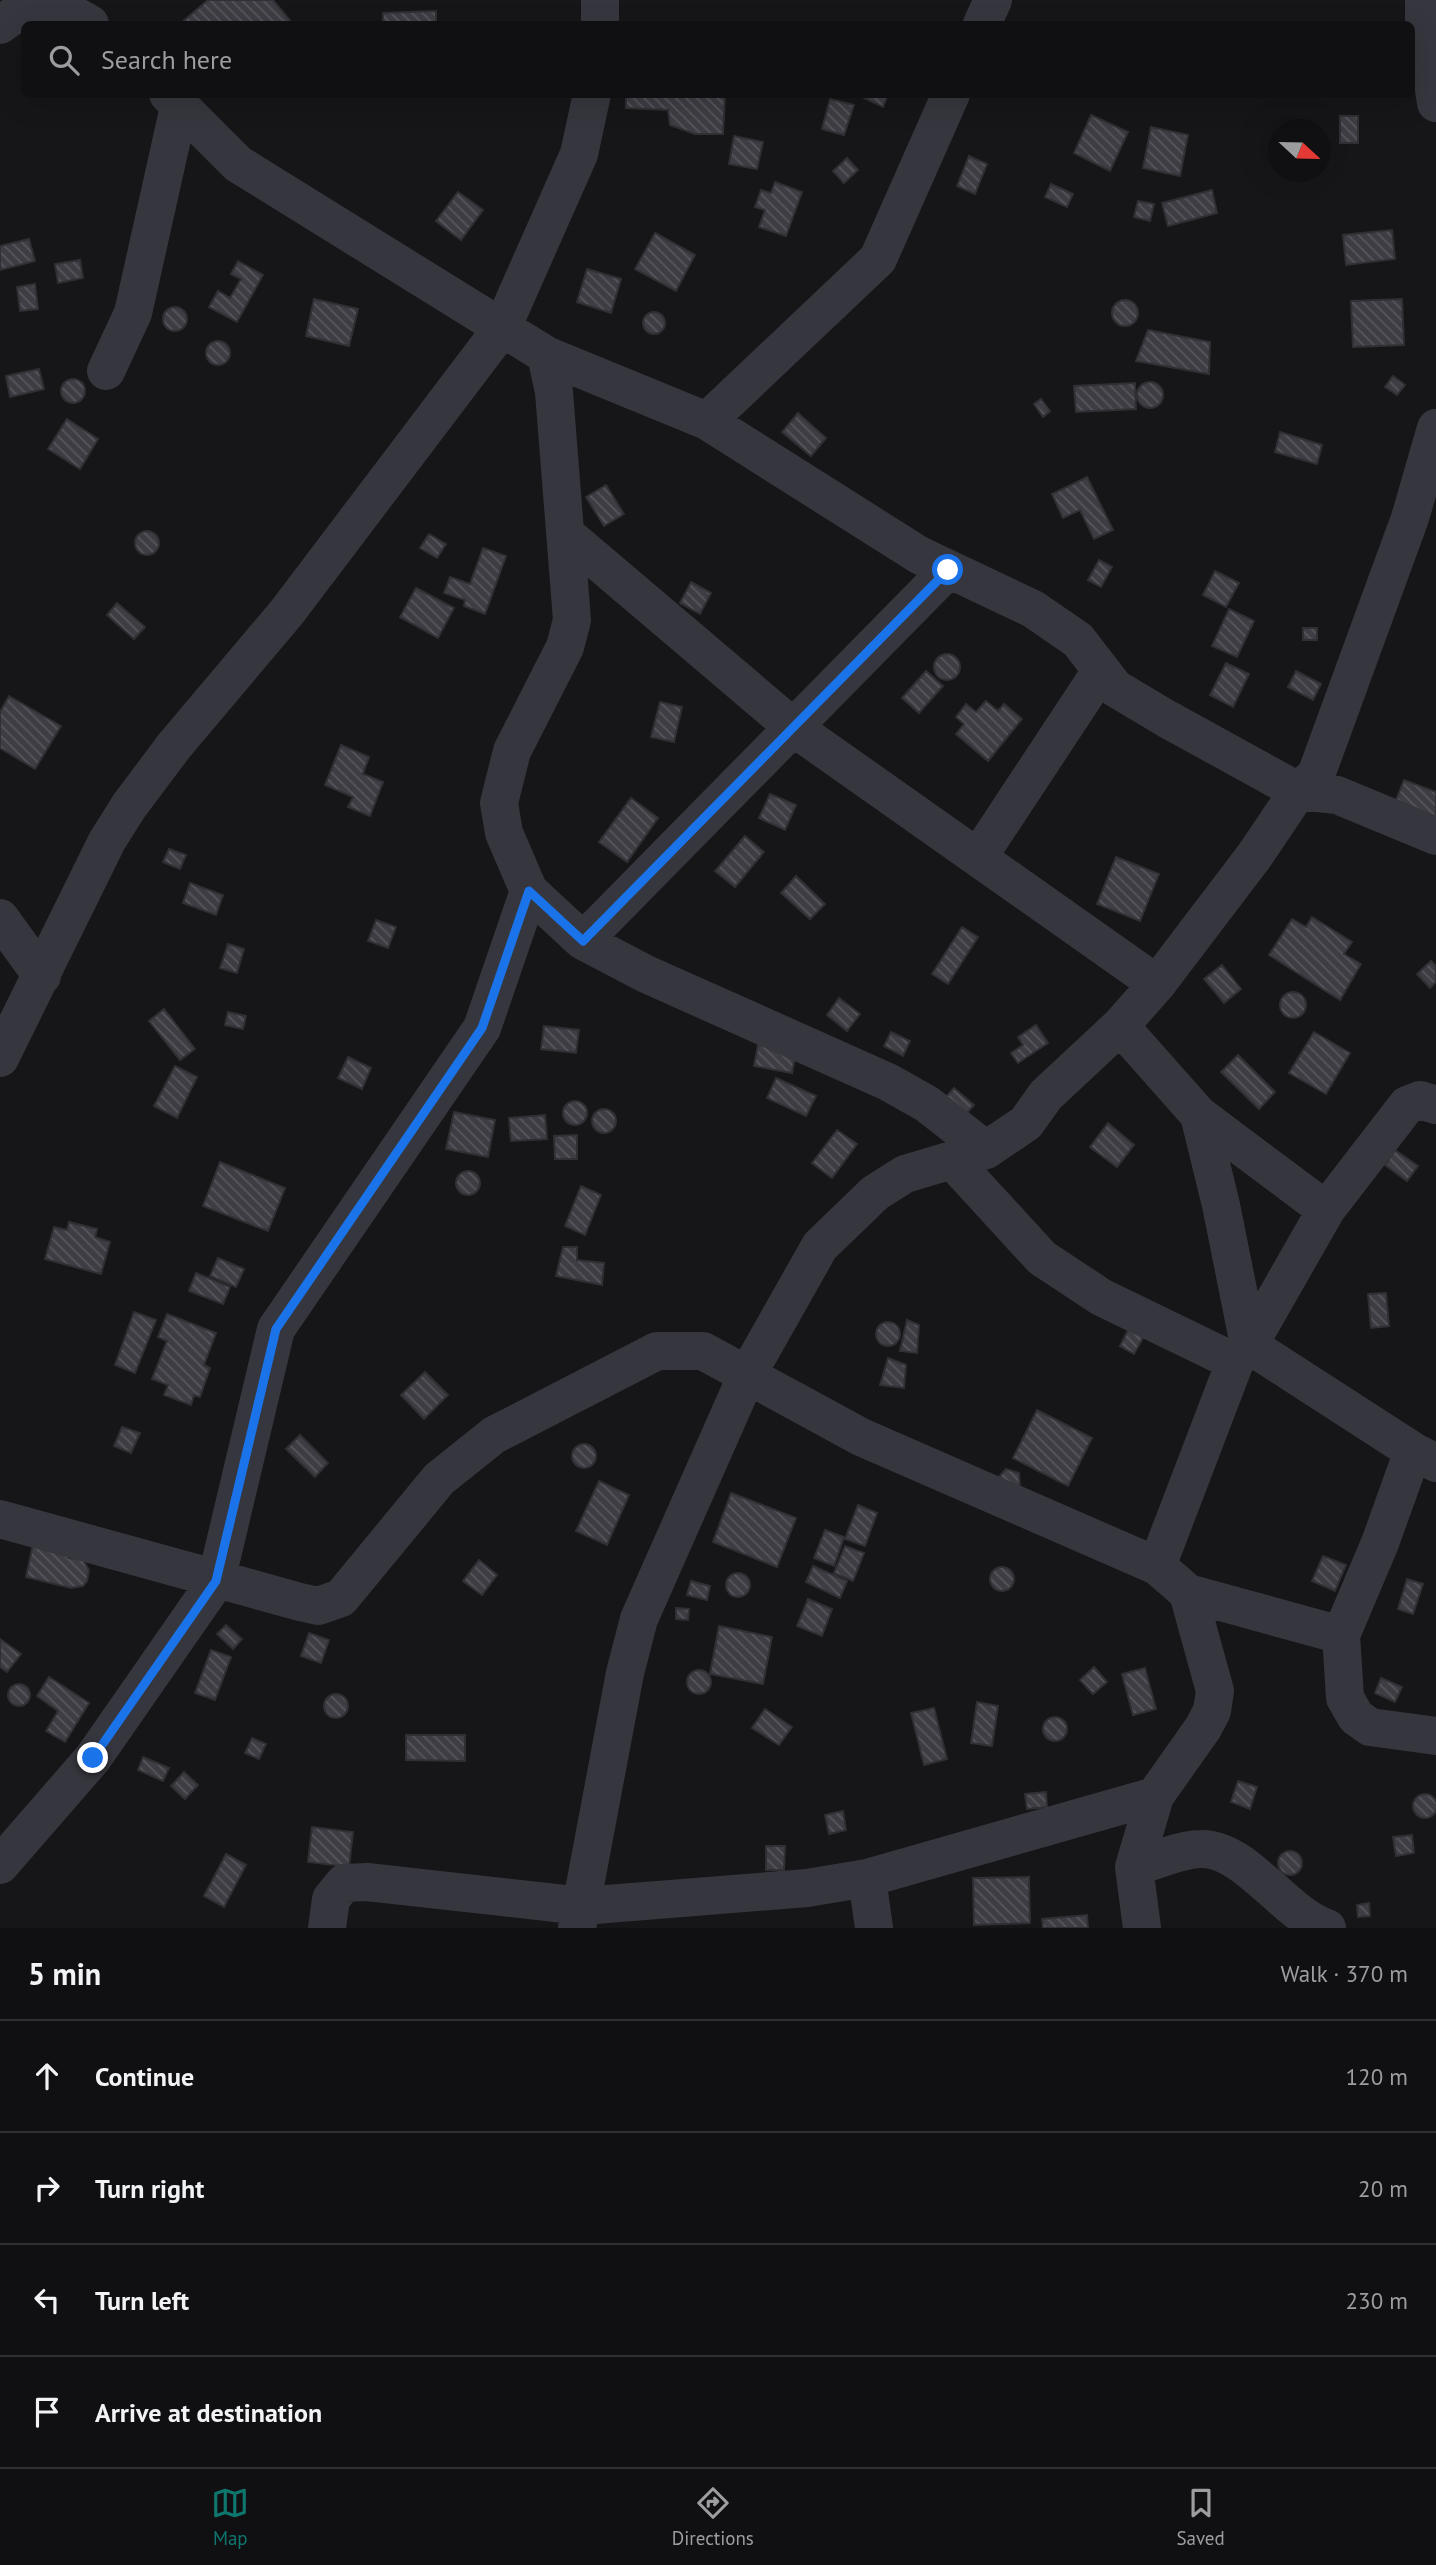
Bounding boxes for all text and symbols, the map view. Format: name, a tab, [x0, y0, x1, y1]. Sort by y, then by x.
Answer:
search box	[21, 21, 1415, 98]
icon: search	[45, 41, 83, 79]
text: Search here	[101, 43, 232, 76]
north arrow	[1268, 119, 1331, 182]
route start	[932, 554, 963, 585]
route end	[77, 1742, 108, 1773]
text: 5 min	[28, 1954, 101, 1993]
text: Walk · 370 m	[1281, 1959, 1408, 1988]
icon: ahead	[28, 2057, 66, 2095]
text: Continue	[95, 2060, 194, 2093]
text: 120 m	[1346, 2062, 1408, 2091]
icon: right	[28, 2169, 66, 2207]
text: Turn right	[95, 2172, 204, 2205]
text: 20 m	[1358, 2174, 1408, 2203]
icon: left	[28, 2281, 66, 2319]
text: Turn left	[95, 2284, 189, 2317]
text: 230 m	[1346, 2286, 1408, 2315]
icon: arrive	[28, 2393, 66, 2431]
text: Arrive at destination	[95, 2396, 322, 2429]
tab: Map	[211, 2484, 249, 2550]
tab: Directions	[672, 2484, 754, 2550]
tab: Saved	[1176, 2484, 1225, 2550]

